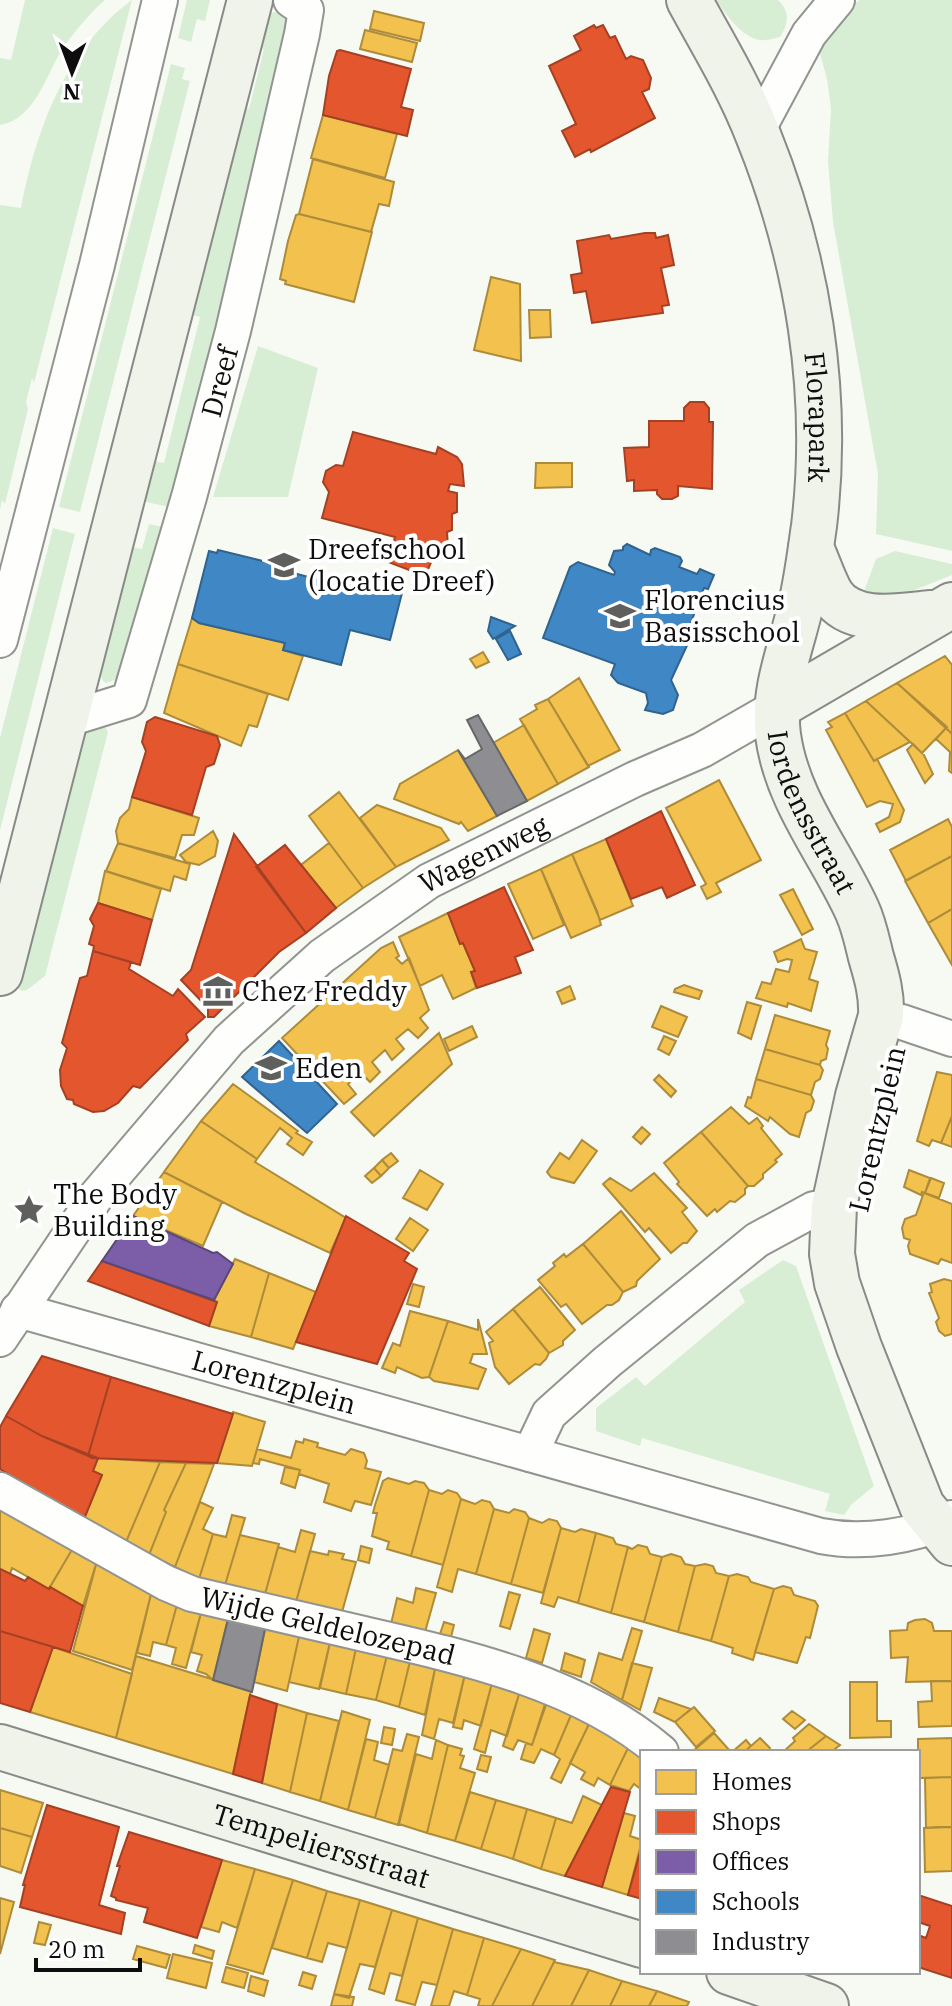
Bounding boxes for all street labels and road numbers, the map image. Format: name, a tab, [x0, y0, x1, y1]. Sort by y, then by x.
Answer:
street label: Dreef	[192, 340, 247, 421]
street label: Florapark	[796, 350, 838, 484]
street label: Iordensstraat	[760, 728, 865, 900]
street label: Wagenweg	[412, 806, 554, 901]
street label: Lorentzplein	[839, 1042, 914, 1215]
street label: Lorentzplein	[188, 1341, 361, 1422]
street label: Wijde Geldelozepad	[197, 1577, 460, 1673]
street label: Tempeliersstraat	[208, 1795, 434, 1896]

